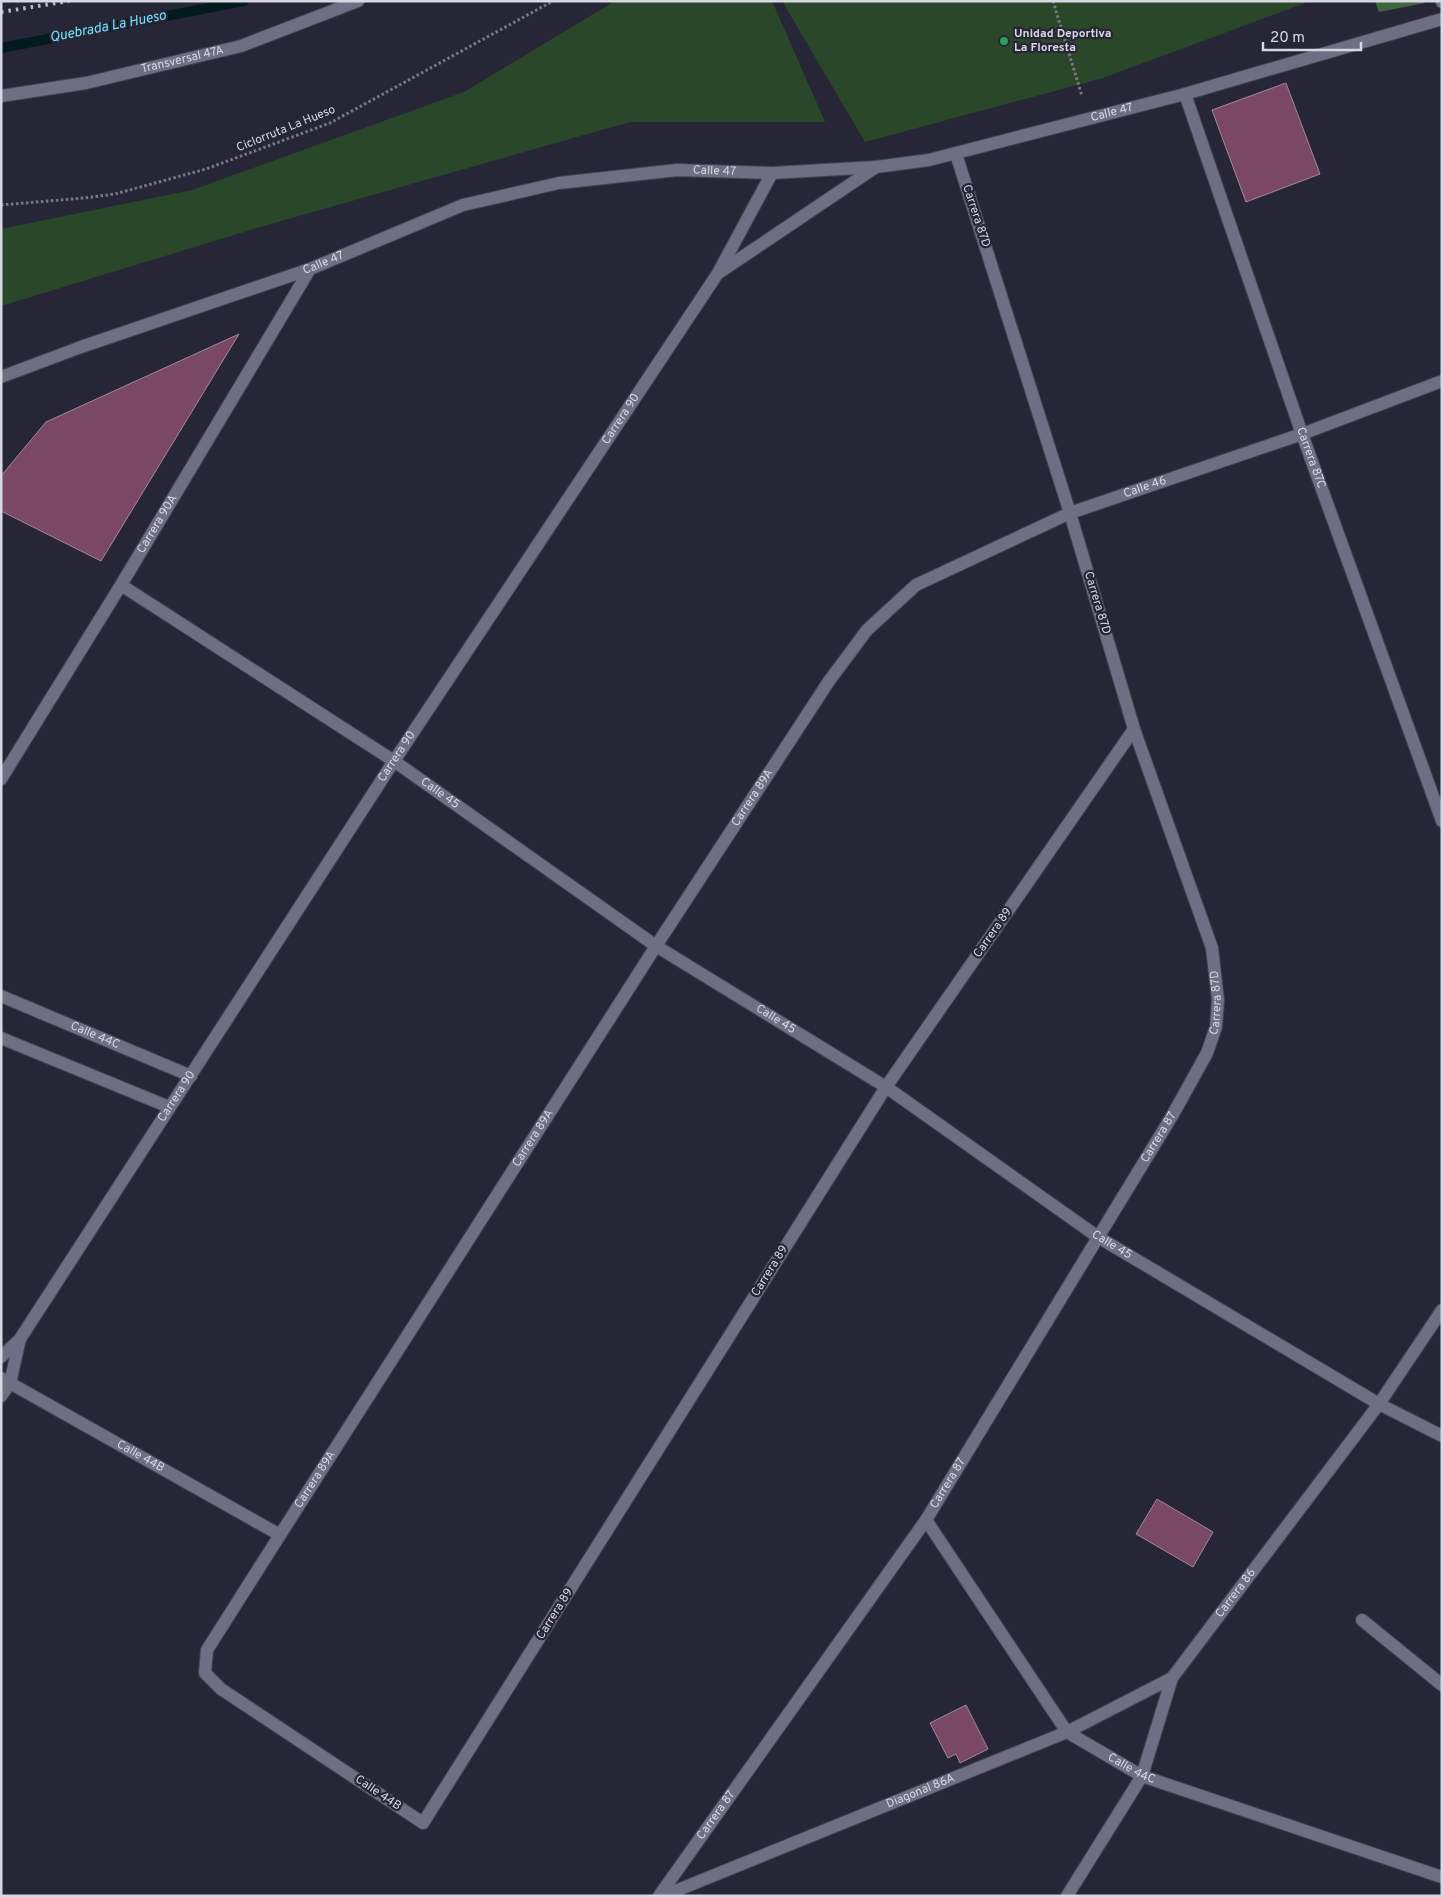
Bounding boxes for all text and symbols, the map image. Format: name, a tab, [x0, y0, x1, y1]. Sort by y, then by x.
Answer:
water label: Quebrada La Hueso	[48, 7, 168, 47]
scale bar	[1263, 20, 1360, 52]
place label: Unidad Deportiva La Floresta	[1014, 26, 1111, 56]
text: 20 m	[1270, 29, 1305, 48]
marker: Unidad Deportiva La Floresta	[998, 35, 1010, 47]
street label: Transversal 47A	[139, 42, 225, 78]
street label: Calle 47	[1089, 100, 1135, 126]
street label: Ciclorruta La Hueso	[234, 102, 338, 156]
street label: Calle 47	[693, 163, 736, 180]
street label: Carrera 87D	[958, 183, 994, 249]
street label: Calle 47	[301, 248, 347, 279]
street label: Carrera 90	[598, 390, 644, 448]
street label: Carrera 87C	[1292, 425, 1329, 491]
street label: Calle 46	[1121, 473, 1169, 502]
street label: Carrera 90A	[134, 492, 181, 557]
street label: Carrera 87D	[1080, 570, 1114, 636]
street label: Carrera 90	[374, 728, 420, 785]
street label: Carrera 89A	[728, 766, 777, 830]
street label: Calle 45	[417, 774, 463, 813]
street label: Carrera 89	[970, 905, 1016, 961]
street label: Carrera 87D	[1206, 970, 1226, 1037]
street label: Calle 45	[753, 1001, 799, 1038]
street label: Calle 44C	[68, 1018, 122, 1053]
street label: Carrera 90	[154, 1068, 199, 1125]
street label: Carrera 89A	[509, 1106, 558, 1170]
street label: Carrera 87	[1137, 1109, 1181, 1166]
street label: Calle 45	[1088, 1227, 1135, 1263]
street label: Carrera 89	[748, 1242, 792, 1300]
street label: Calle 44B	[114, 1437, 167, 1476]
street label: Carrera 89A	[291, 1448, 340, 1512]
street label: Carrera 87	[927, 1455, 970, 1512]
street label: Carrera 86	[1212, 1566, 1260, 1621]
street label: Carrera 89	[533, 1585, 577, 1643]
street label: Calle 44C	[1105, 1749, 1158, 1788]
street label: Diagonal 86A	[884, 1770, 957, 1813]
street label: Calle 44B	[352, 1772, 404, 1814]
street label: Carrera 87	[693, 1787, 739, 1843]

